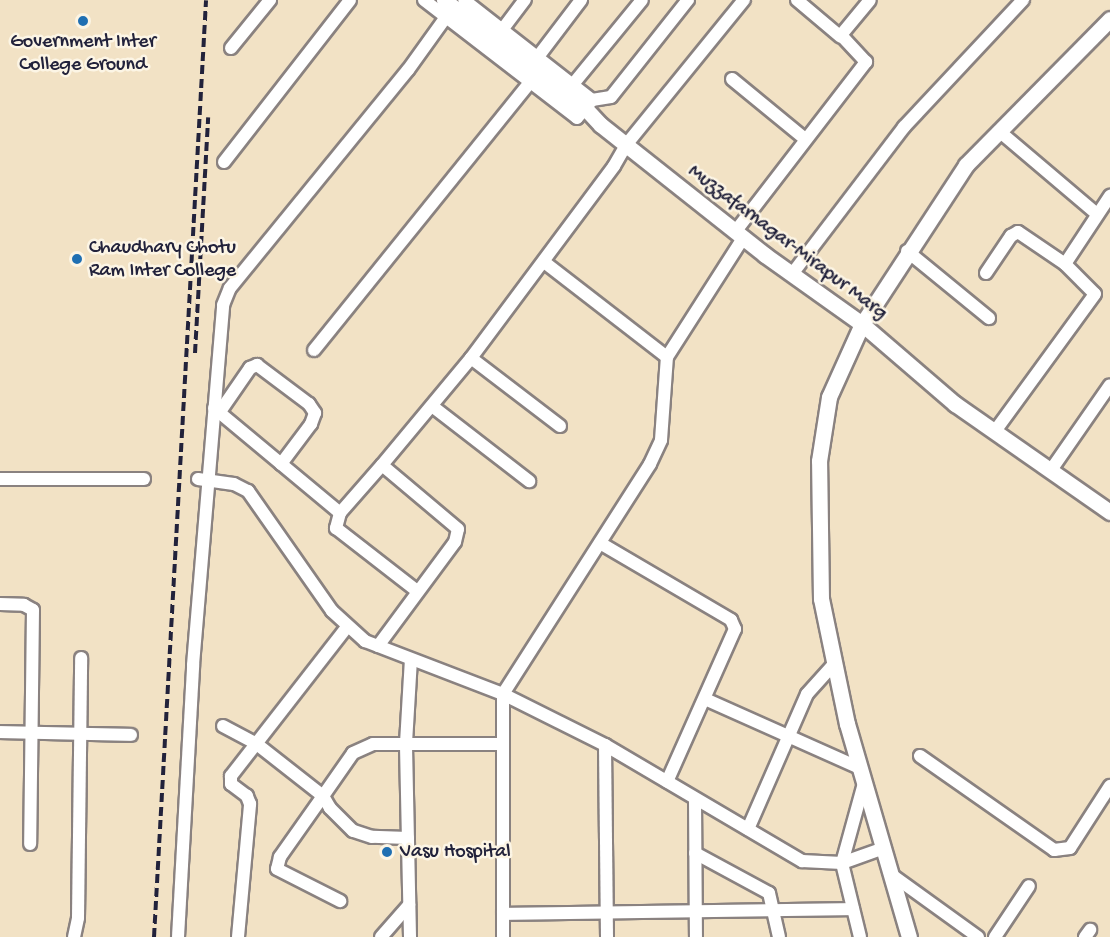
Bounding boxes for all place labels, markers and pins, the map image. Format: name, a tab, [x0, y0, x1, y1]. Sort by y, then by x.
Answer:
marker: Government Inter College Ground	[76, 14, 90, 28]
place label: Government Inter College Ground	[10, 30, 156, 77]
place label: Chaudhary Chotu Ram Inter College	[89, 236, 236, 283]
marker: Chaudhary Chotu Ram Inter College	[70, 252, 84, 266]
place label: Vasu Hospital	[400, 840, 511, 864]
marker: Vasu Hospital	[378, 843, 396, 861]

